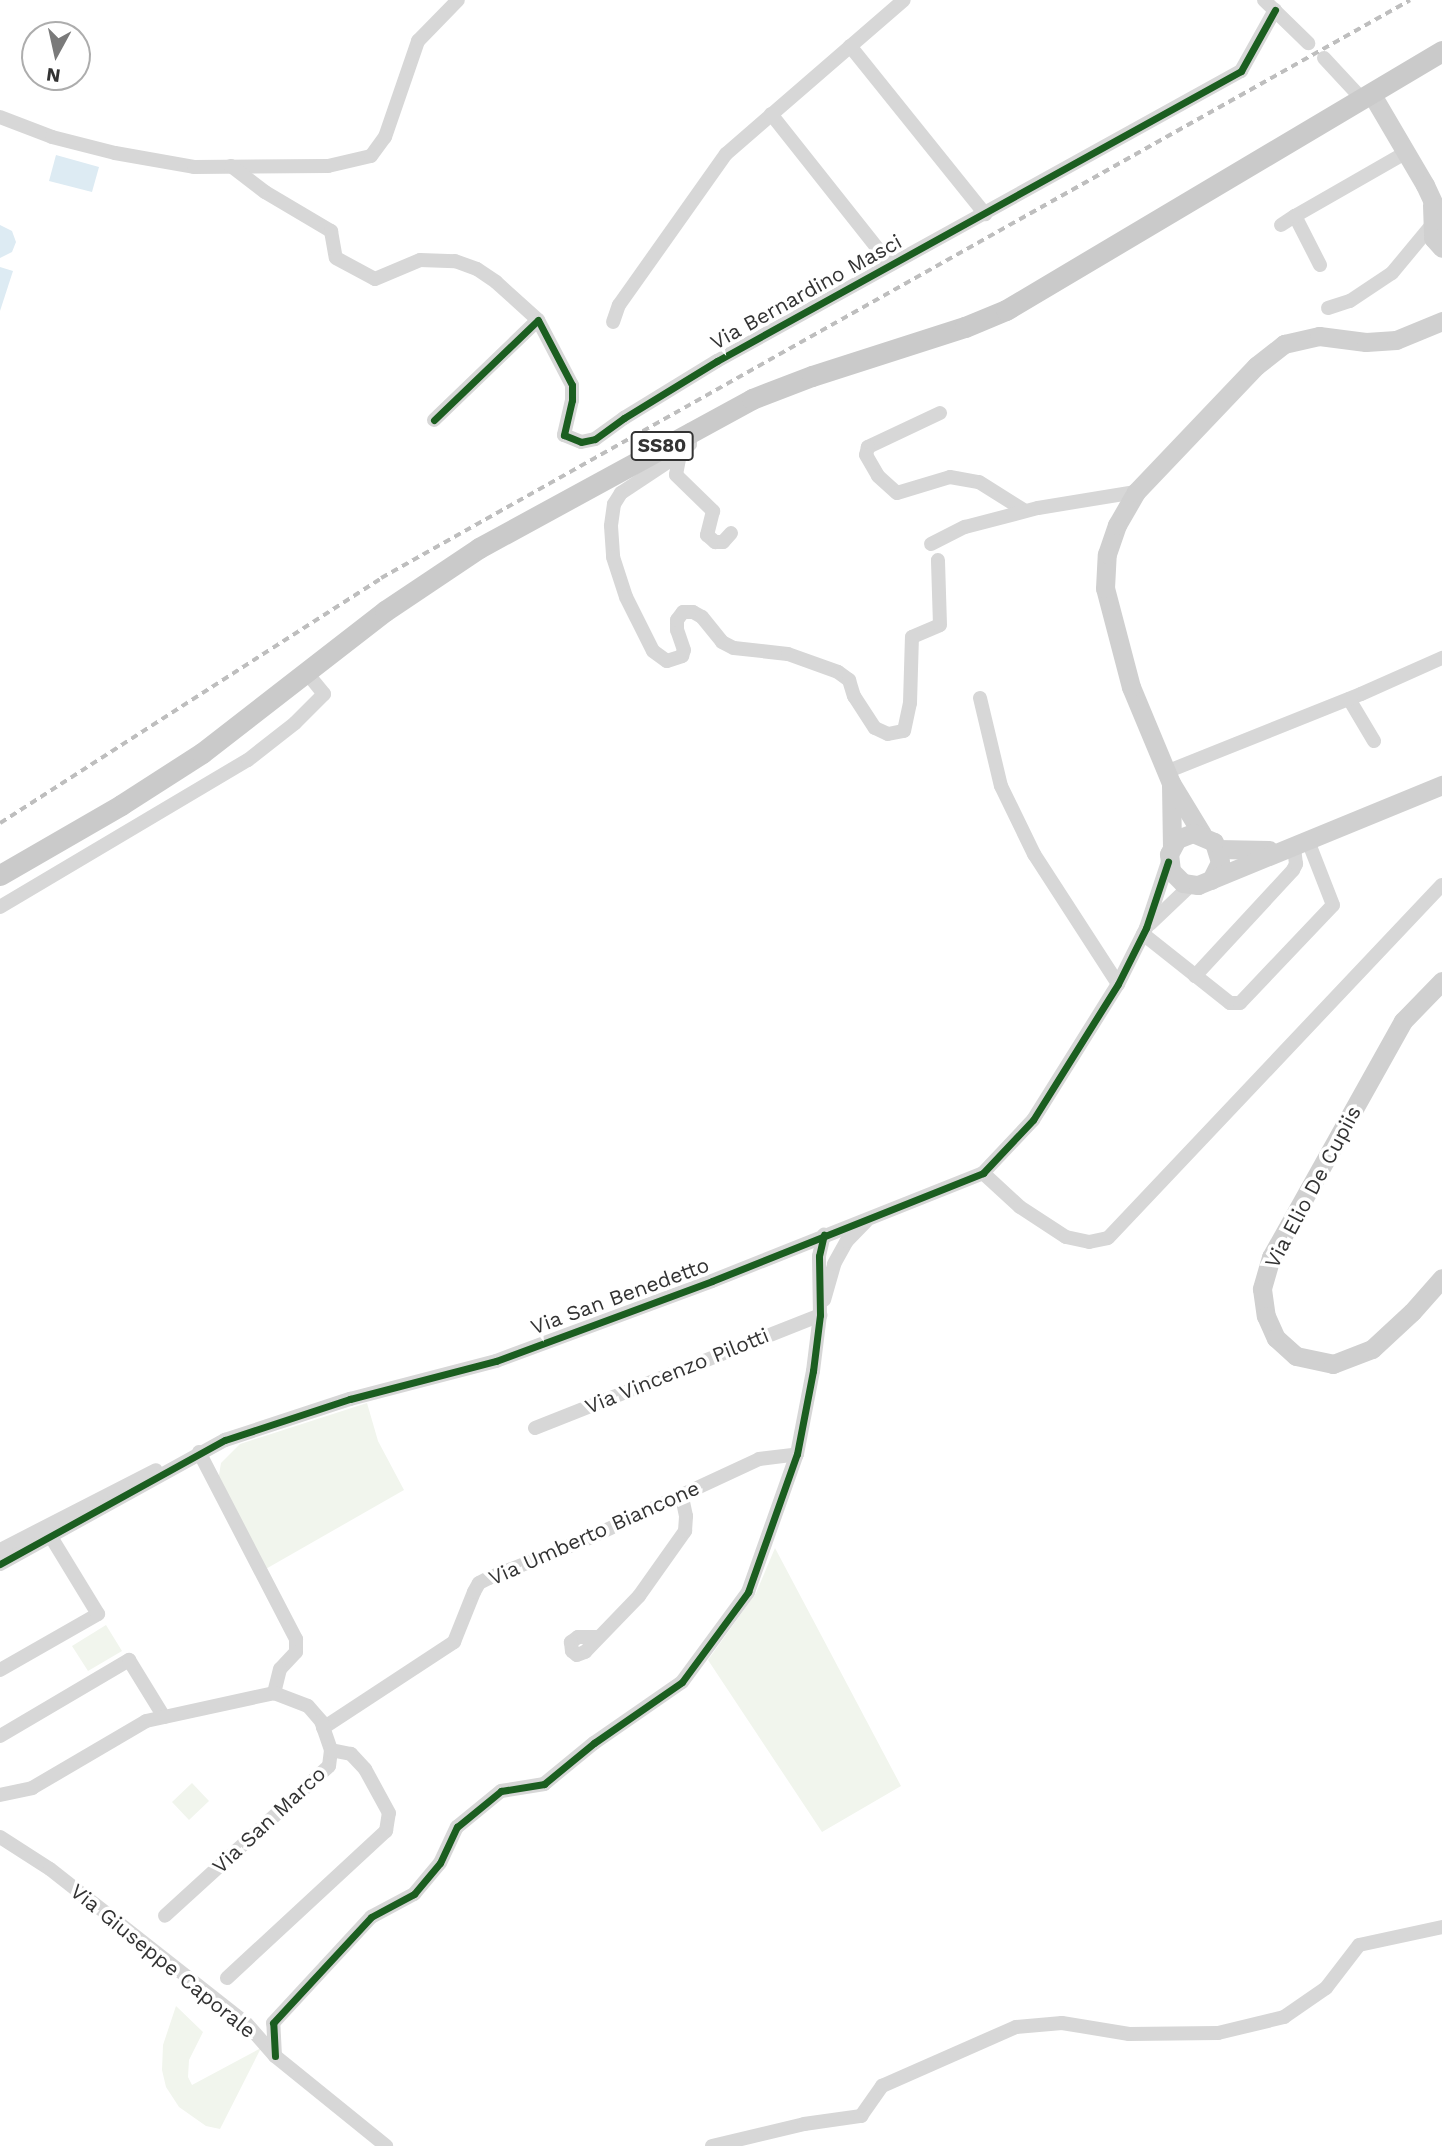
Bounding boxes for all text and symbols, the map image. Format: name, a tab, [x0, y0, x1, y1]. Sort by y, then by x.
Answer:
north arrow	[21, 21, 91, 91]
text: N	[45, 63, 62, 88]
street label: Via Bernardino Masci	[706, 229, 906, 355]
road number: SS80	[630, 430, 694, 462]
street label: Via Elio De Cupiis	[1259, 1101, 1367, 1273]
street label: Via San Benedetto	[527, 1252, 713, 1340]
street label: Via Vincenzo Pilotti	[581, 1322, 773, 1420]
street label: Via Umberto Biancone	[485, 1475, 703, 1591]
street label: Via San Marco	[207, 1761, 331, 1879]
street label: Via Giuseppe Caporale	[65, 1878, 261, 2044]

